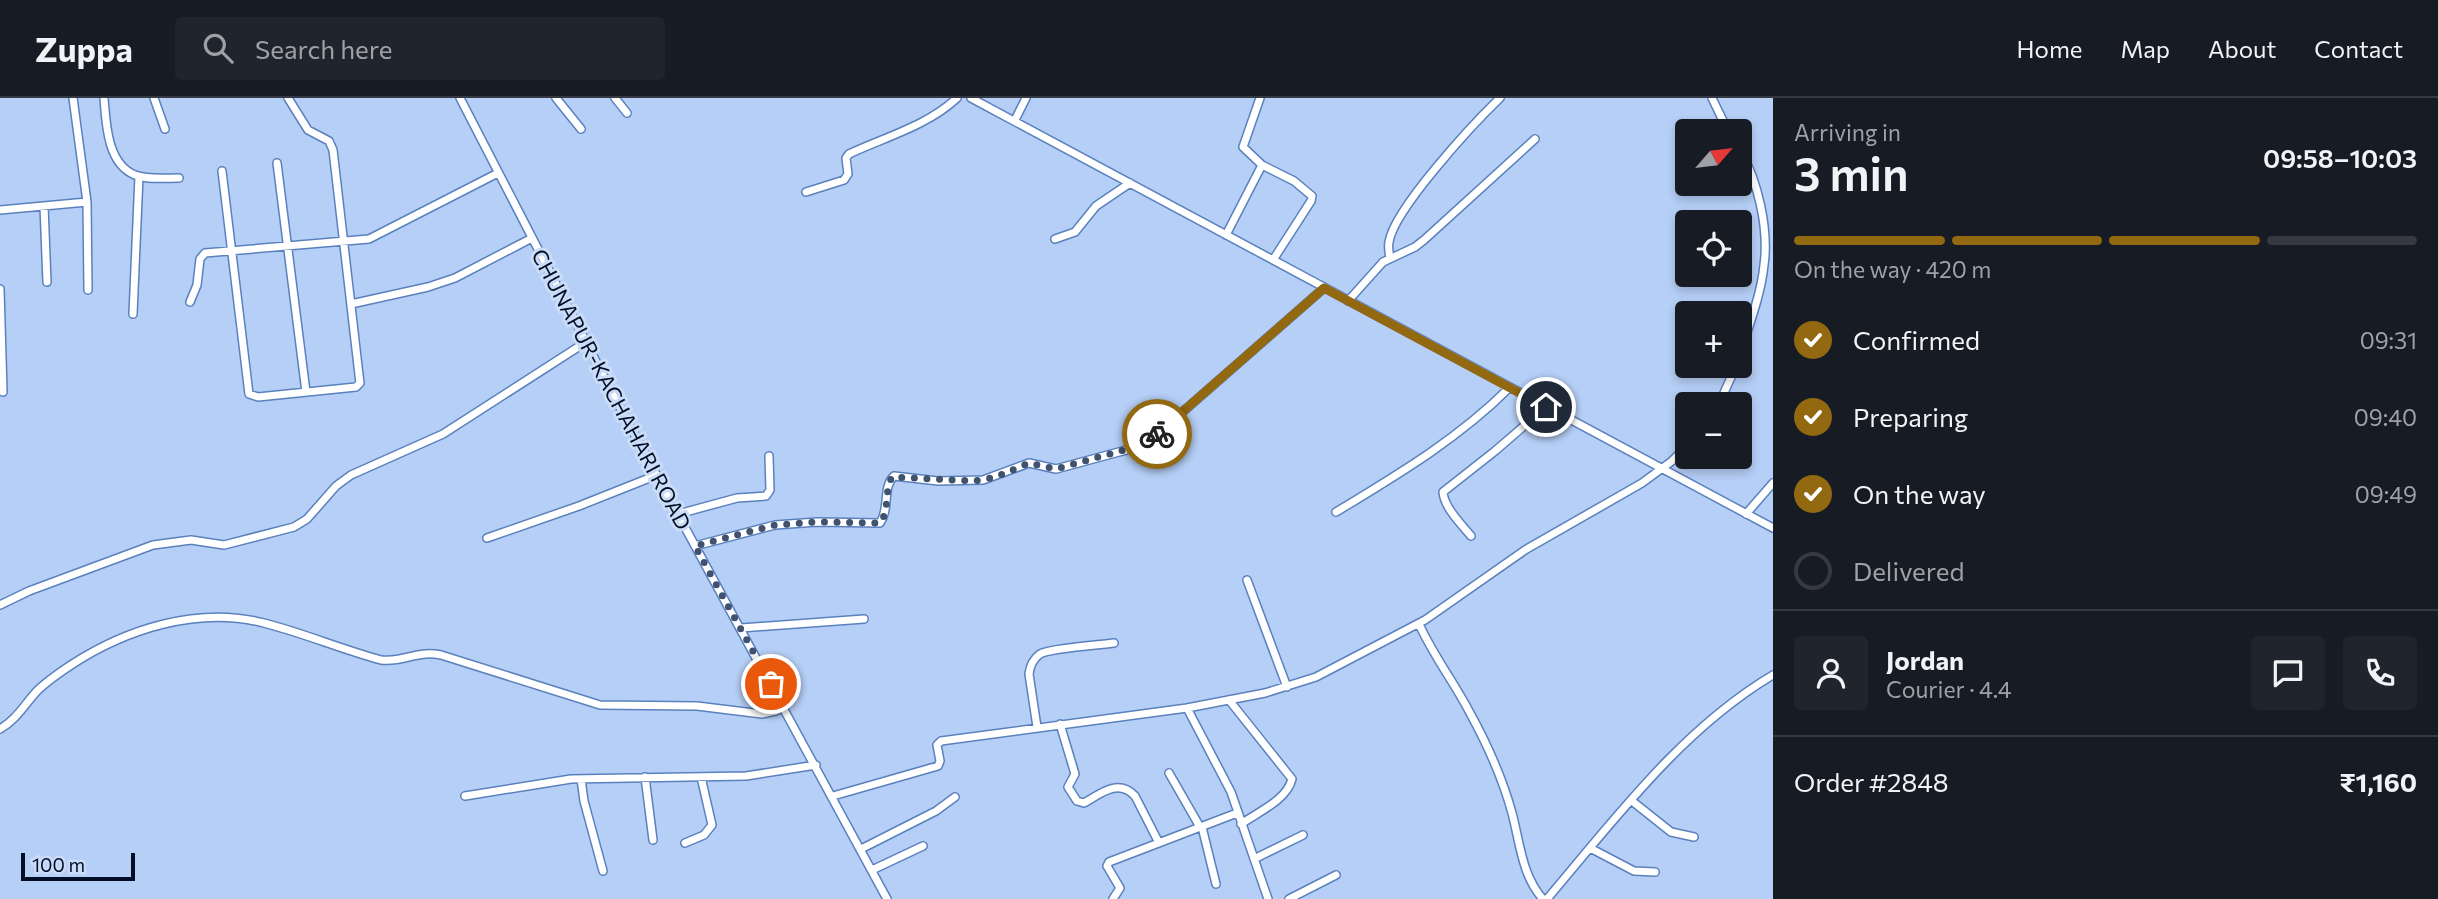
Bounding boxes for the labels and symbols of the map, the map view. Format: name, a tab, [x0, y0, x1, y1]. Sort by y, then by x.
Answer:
north arrow	[1675, 119, 1752, 196]
street label: CHUNAPUR-KACHAHARI ROAD	[527, 244, 697, 534]
pin	[1516, 377, 1576, 437]
courier	[1122, 399, 1192, 469]
pin	[741, 654, 801, 714]
scale bar	[21, 850, 135, 882]

